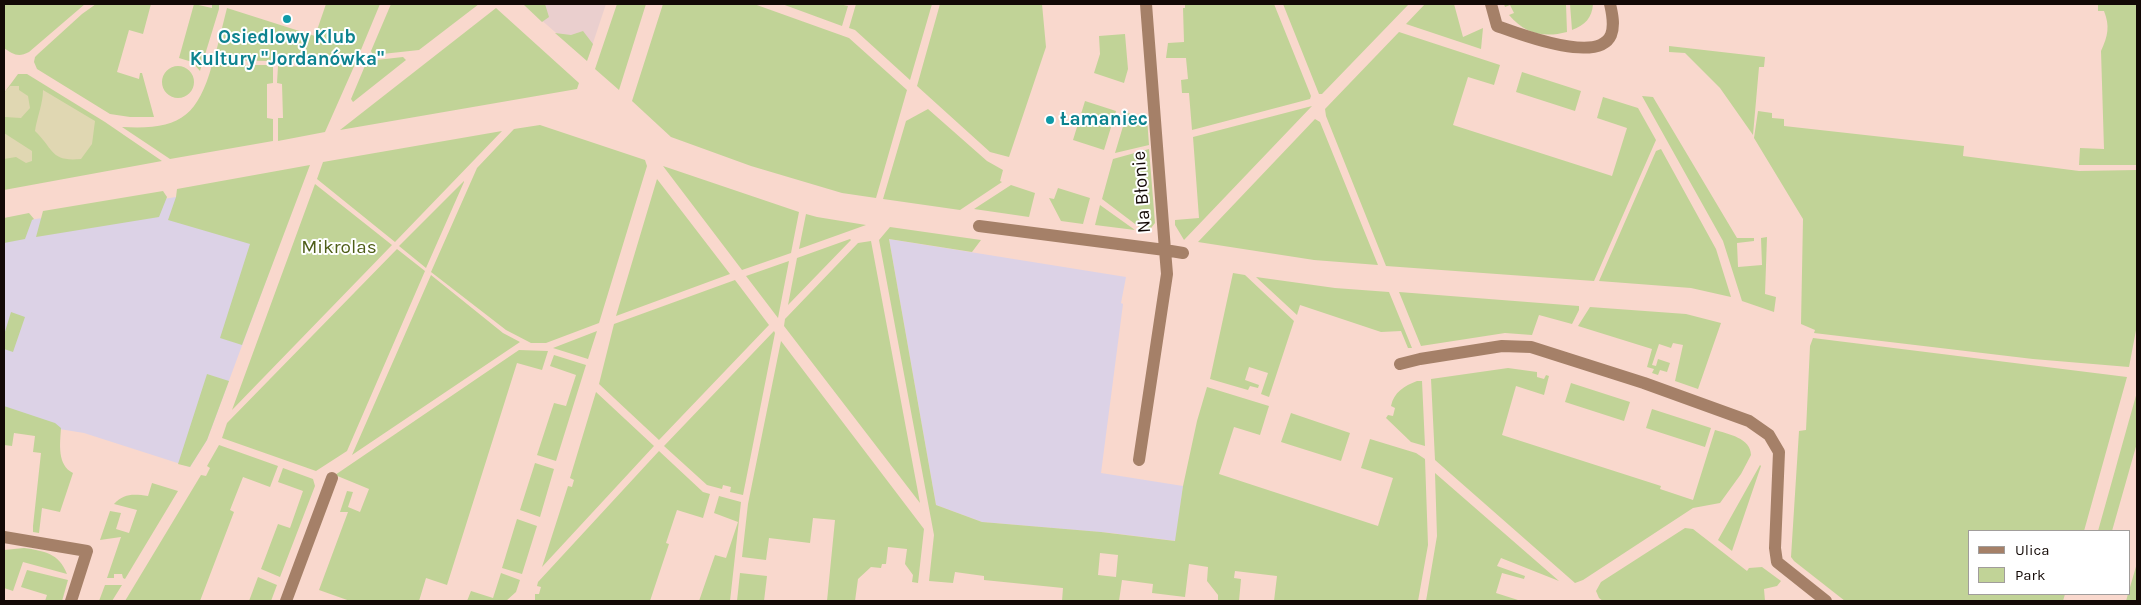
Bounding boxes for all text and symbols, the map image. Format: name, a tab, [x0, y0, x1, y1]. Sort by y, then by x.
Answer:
marker: Osiedlowy Klub Kultury "Jordanówka"	[281, 13, 293, 25]
place label: Osiedlowy Klub Kultury "Jordanówka"	[190, 27, 384, 71]
place label: Łamaniec	[1060, 109, 1148, 131]
marker: Łamaniec	[1044, 114, 1056, 126]
street label: Na Błonie	[1128, 150, 1156, 234]
park label: Mikrolas	[301, 237, 377, 259]
legend	[1968, 530, 2131, 595]
text: Ulica	[2015, 541, 2049, 559]
text: Park	[2015, 566, 2045, 584]

